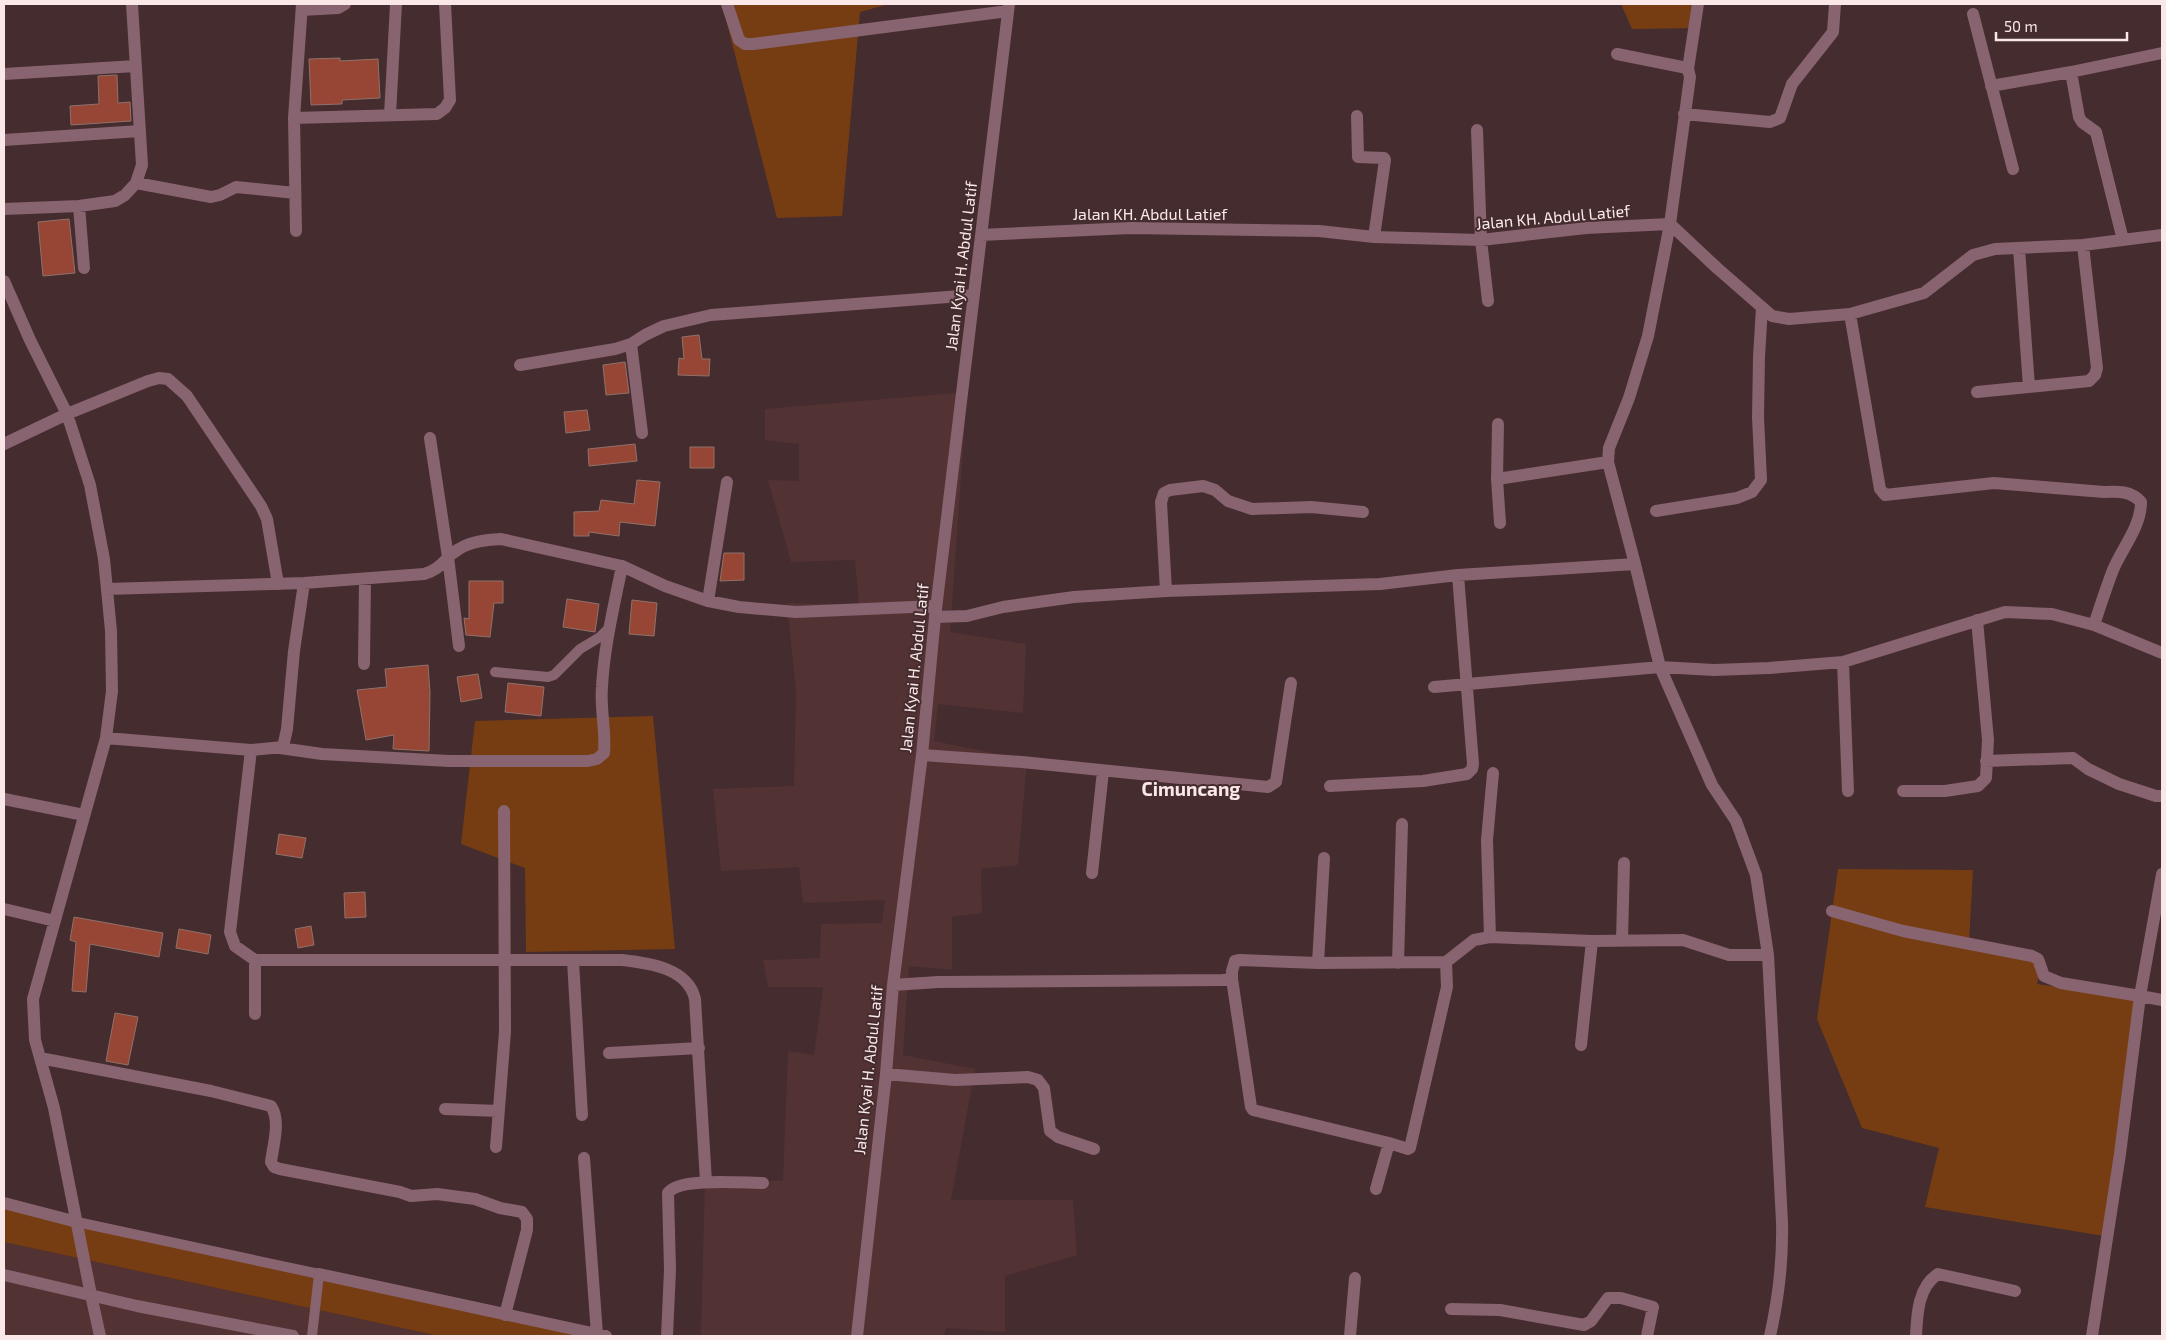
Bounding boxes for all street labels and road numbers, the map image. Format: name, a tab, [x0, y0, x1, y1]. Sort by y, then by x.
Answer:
street label: Jalan Kyai H. Abdul Latif	[941, 179, 980, 352]
street label: Jalan KH. Abdul Latief	[1475, 200, 1632, 233]
street label: Jalan KH. Abdul Latief	[1073, 204, 1228, 223]
street label: Jalan Kyai H. Abdul Latif	[895, 581, 932, 754]
street label: Jalan Kyai H. Abdul Latif	[849, 983, 886, 1156]

